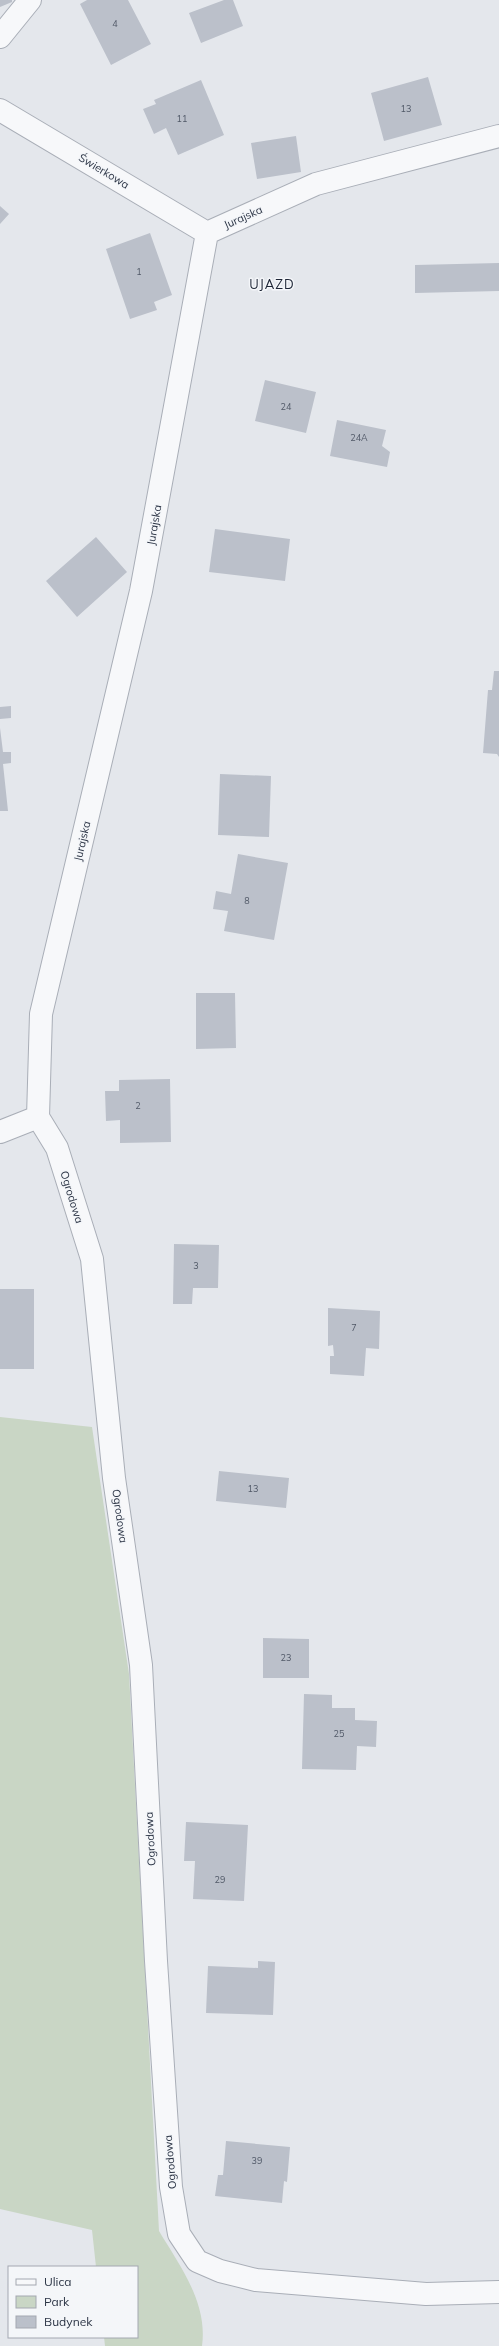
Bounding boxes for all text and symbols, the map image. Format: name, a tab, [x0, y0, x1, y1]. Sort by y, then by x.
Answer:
house number: 4	[112, 18, 118, 29]
house number: 13	[401, 103, 411, 114]
house number: 11	[177, 113, 187, 124]
street label: Świerkowa	[76, 150, 132, 192]
street label: Jurajska	[222, 202, 264, 232]
house number: 1	[136, 266, 142, 277]
district label: UJAZD	[249, 276, 295, 292]
house number: 24	[281, 401, 292, 412]
house number: 24A	[350, 432, 368, 443]
street label: Jurajska	[144, 504, 164, 546]
street label: Jurajska	[71, 820, 93, 862]
house number: 8	[244, 895, 250, 906]
house number: 2	[135, 1100, 141, 1111]
street label: Ogrodowa	[57, 1169, 87, 1225]
house number: 3	[193, 1260, 199, 1271]
house number: 7	[351, 1322, 357, 1333]
house number: 13	[248, 1483, 258, 1494]
street label: Ogrodowa	[109, 1488, 131, 1544]
house number: 23	[281, 1652, 291, 1663]
house number: 25	[334, 1728, 345, 1739]
street label: Ogrodowa	[142, 1812, 158, 1866]
house number: 29	[215, 1874, 225, 1885]
street label: Ogrodowa	[161, 2134, 179, 2190]
house number: 39	[252, 2155, 262, 2166]
legend	[8, 2266, 138, 2338]
text: Ulica	[44, 2274, 72, 2289]
text: Park	[44, 2294, 70, 2309]
text: Budynek	[44, 2314, 93, 2329]

